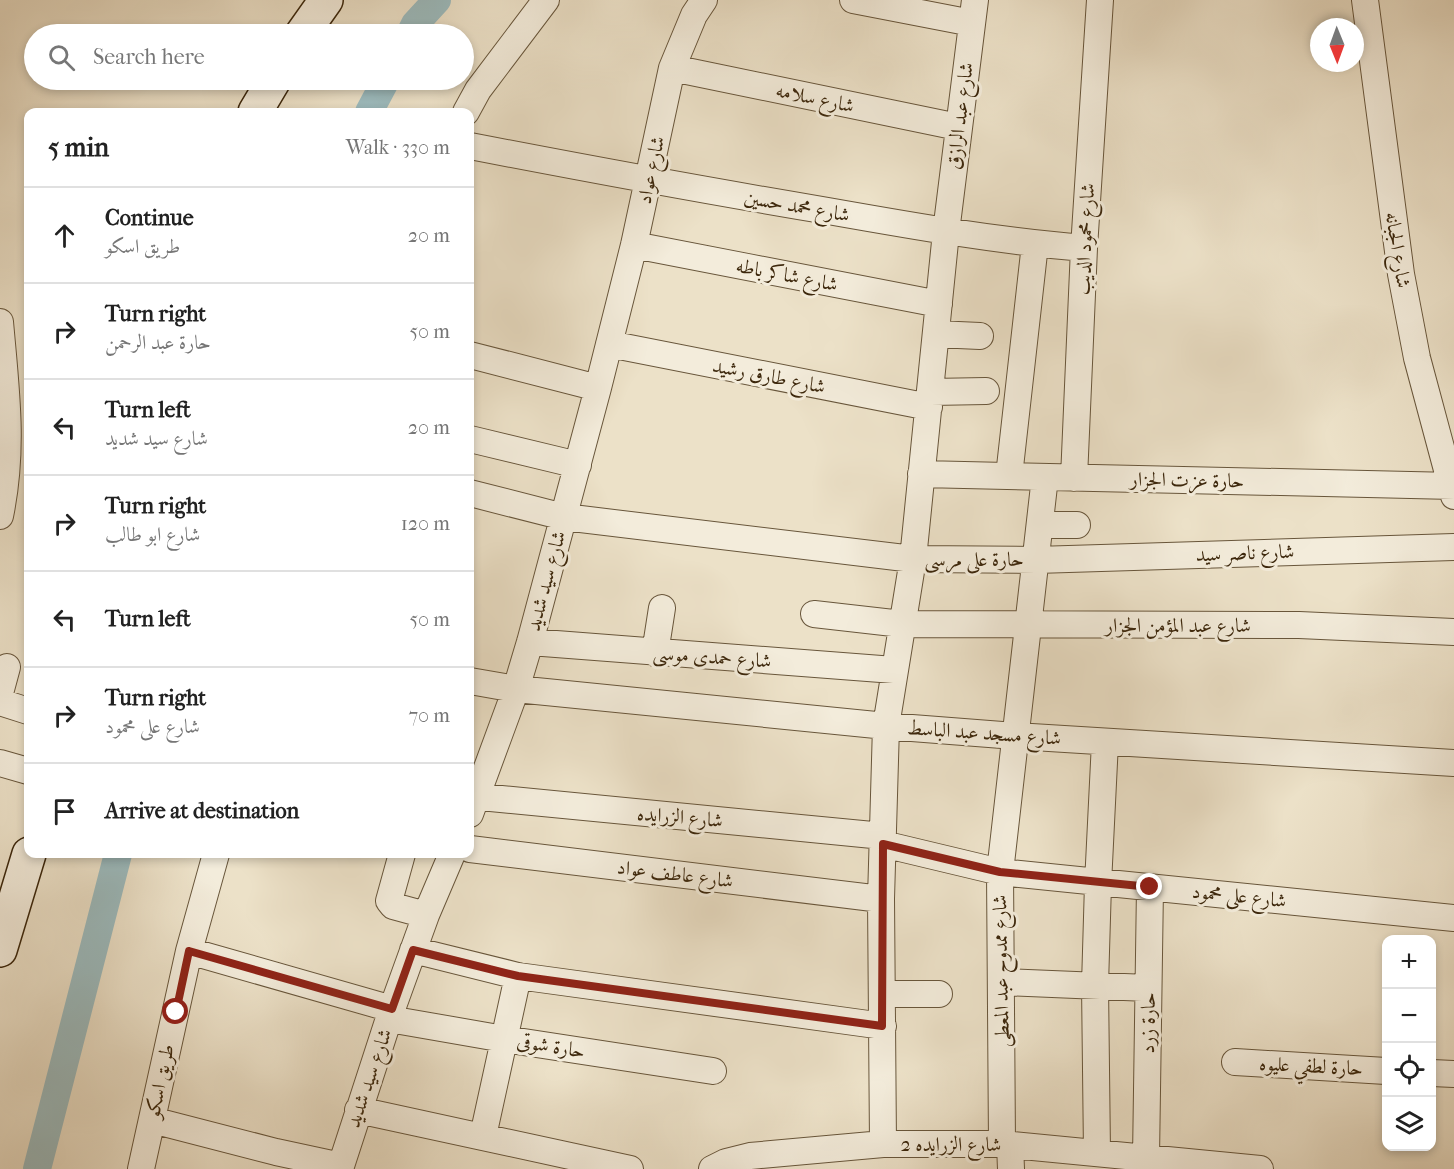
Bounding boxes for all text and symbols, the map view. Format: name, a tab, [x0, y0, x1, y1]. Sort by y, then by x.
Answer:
north arrow	[1310, 18, 1364, 72]
search box	[24, 24, 474, 90]
icon: search	[45, 41, 78, 74]
text: Search here	[93, 44, 205, 70]
street label: شارع عبد الرازق	[942, 61, 984, 172]
street label: شارع سلامه	[772, 78, 856, 123]
text: 5 min	[48, 132, 109, 163]
street label: شارع عواد	[633, 134, 675, 207]
text: Walk · 330 m	[346, 136, 450, 159]
street label: شارع محمود الديب	[1071, 182, 1105, 296]
street label: شارع محمد حسين	[741, 185, 852, 233]
text: Continue	[105, 205, 194, 231]
street label: شارع الجبانه	[1375, 210, 1415, 291]
icon: ahead	[48, 219, 81, 252]
text: 20 m	[408, 224, 450, 247]
text: طريق اسكو	[105, 235, 180, 258]
street label: شارع شاكر باطه	[733, 254, 840, 302]
text: Turn right	[105, 301, 206, 327]
icon: right	[48, 315, 81, 348]
text: 50 m	[409, 320, 450, 343]
text: حارة عبد الرحمن	[105, 331, 211, 354]
street label: شارع طارق رشيد	[709, 354, 827, 404]
text: Turn left	[105, 397, 191, 423]
icon: left	[48, 411, 81, 444]
text: 20 m	[408, 416, 450, 439]
text: شارع سيد شديد	[105, 427, 208, 450]
street label: حارة عزت الجزار	[1128, 467, 1244, 494]
text: Turn right	[105, 493, 206, 519]
icon: right	[48, 507, 81, 540]
text: 120 m	[401, 512, 450, 535]
text: شارع ابو طالب	[105, 523, 200, 546]
street label: شارع سيد شديد	[522, 528, 576, 635]
street label: شارع ناصر سيد	[1195, 540, 1295, 572]
street label: حارة على مرسى	[924, 548, 1024, 574]
icon: left	[48, 603, 81, 636]
text: Turn left	[105, 606, 191, 632]
text: 50 m	[409, 608, 450, 631]
street label: شارع عبد المؤمن الجزار	[1103, 614, 1251, 643]
street label: شارع حمدى موسى	[652, 641, 772, 679]
text: Turn right	[105, 685, 206, 711]
icon: right	[48, 699, 81, 732]
text: 70 m	[408, 704, 450, 727]
text: شارع على محمود	[105, 715, 200, 738]
street label: شارع مسجد عبد الباسط	[906, 716, 1062, 756]
icon: arrive	[48, 795, 81, 828]
text: Arrive at destination	[105, 798, 299, 824]
street label: شارع الزرايده	[636, 802, 724, 838]
street label: شارع عاطف عواد	[615, 855, 734, 898]
route end	[1136, 873, 1162, 899]
street label: شارع على محمود	[1190, 880, 1287, 918]
street label: شارع ممدوح عبد المعطى	[988, 894, 1020, 1047]
map controls	[1382, 935, 1436, 1151]
button: +	[1382, 935, 1436, 989]
button: −	[1382, 989, 1436, 1043]
street label: حارة زرد	[1136, 992, 1160, 1054]
route start	[162, 998, 188, 1024]
street label: شارع سيد شديد	[341, 1026, 402, 1132]
street label: حارة شوقى	[515, 1029, 587, 1064]
street label: طريق اسكو	[141, 1042, 180, 1122]
button: locate	[1382, 1043, 1436, 1097]
street label: حارة لطفي عليوه	[1258, 1052, 1364, 1088]
button: layers	[1382, 1097, 1436, 1151]
street label: شارع الزرايده 2	[901, 1133, 1001, 1162]

